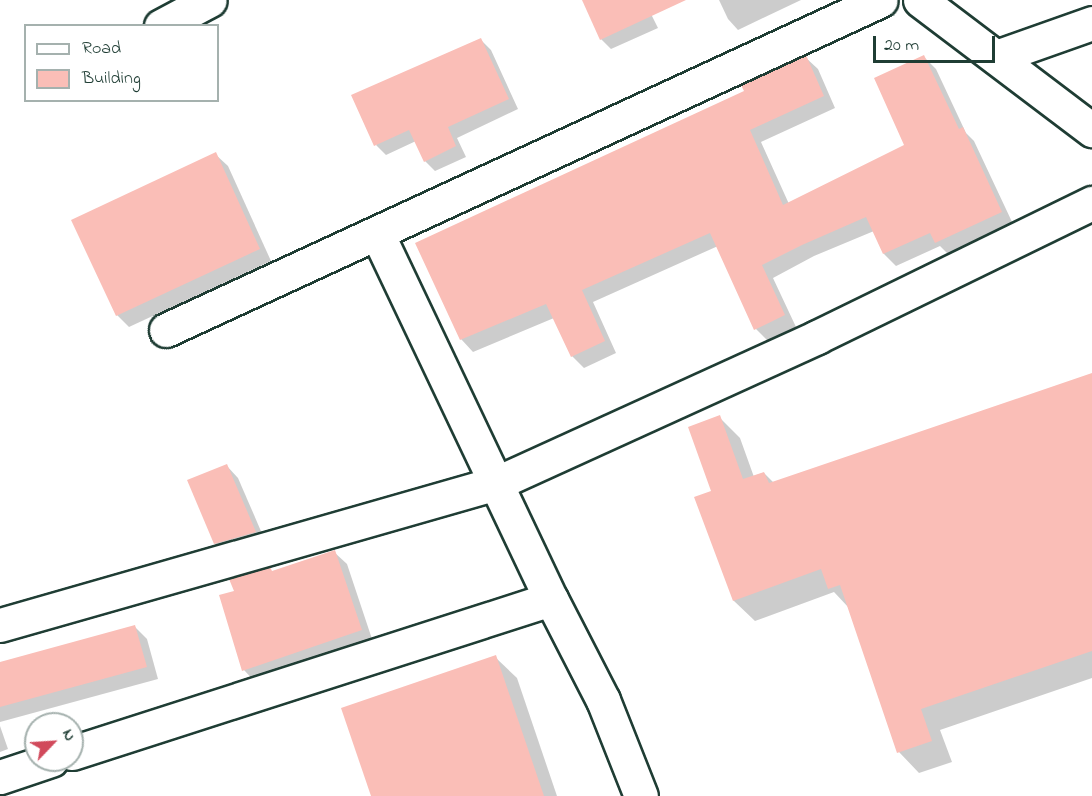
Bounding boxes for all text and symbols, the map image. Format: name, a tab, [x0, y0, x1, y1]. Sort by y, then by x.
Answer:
legend	[24, 24, 219, 102]
scale bar	[876, 24, 998, 62]
text: 20 m	[884, 33, 919, 59]
text: Road	[82, 36, 121, 62]
text: Building	[82, 66, 141, 92]
north arrow	[24, 712, 84, 772]
text: N	[55, 725, 82, 745]

